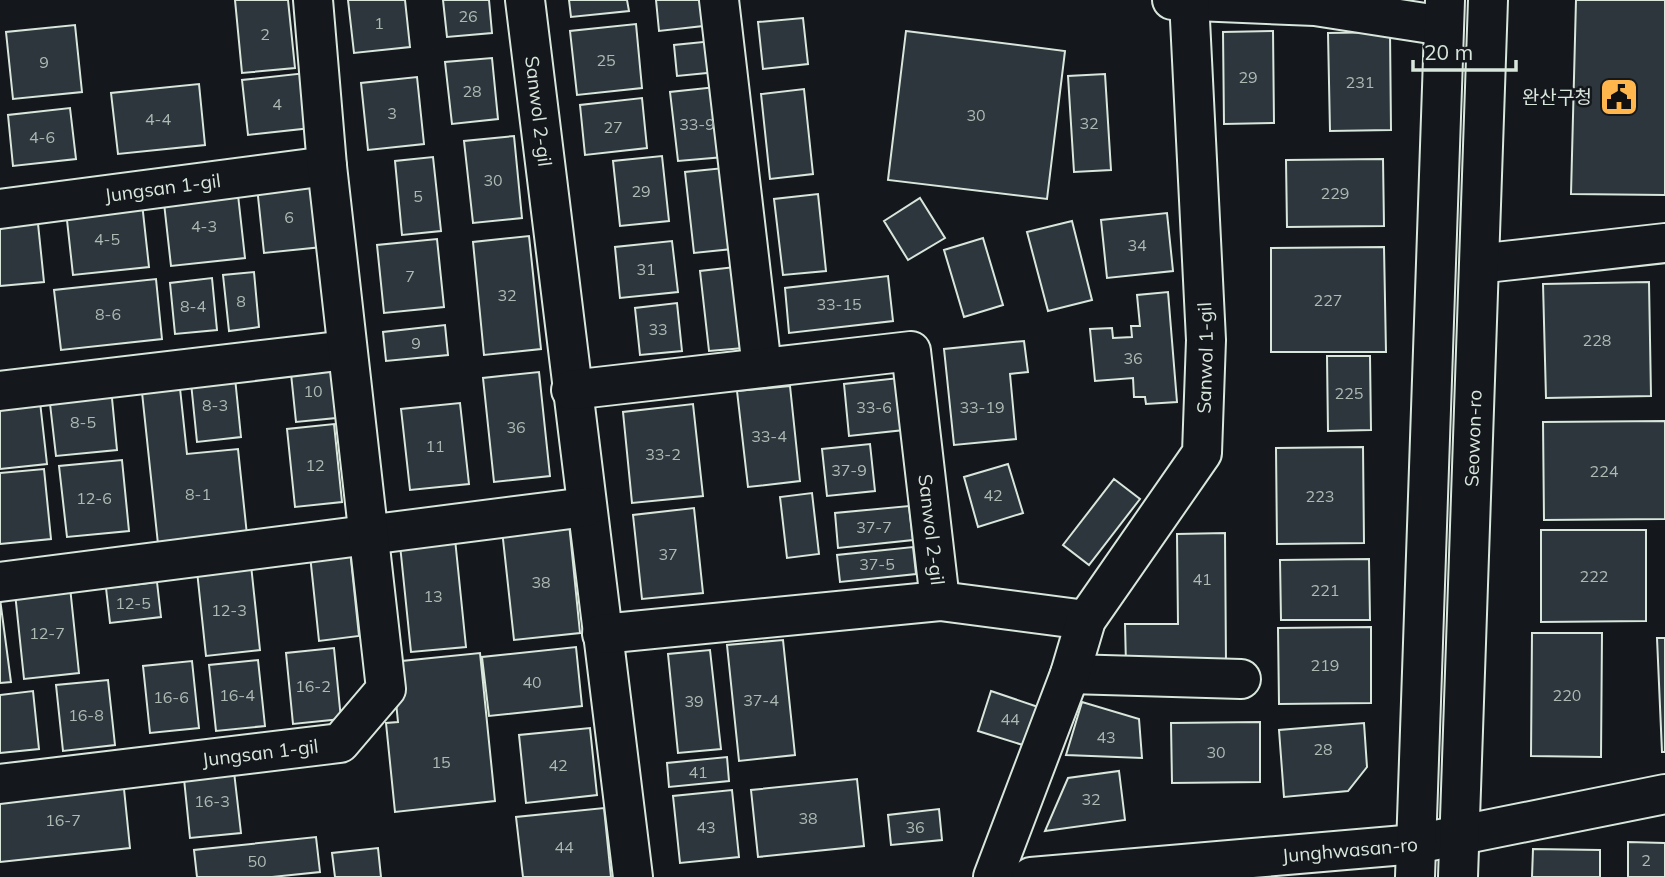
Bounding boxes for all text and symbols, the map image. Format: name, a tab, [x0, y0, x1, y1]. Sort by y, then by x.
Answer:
house number: 26	[458, 6, 478, 26]
house number: 1	[374, 13, 384, 33]
house number: 2	[260, 24, 270, 44]
scale bar	[1413, 28, 1516, 72]
text: 20 m	[1424, 39, 1473, 65]
house number: 25	[596, 50, 616, 70]
house number: 9	[39, 52, 49, 72]
street label: Sanwol 2-gil	[520, 54, 557, 168]
house number: 29	[1238, 67, 1258, 87]
house number: 231	[1346, 72, 1374, 92]
public building icon: 완산구청	[1598, 76, 1640, 118]
house number: 28	[462, 81, 482, 101]
place label: 완산구청	[1522, 85, 1592, 109]
house number: 4	[272, 94, 282, 114]
house number: 3	[387, 103, 397, 123]
house number: 30	[966, 105, 986, 125]
house number: 4-4	[145, 109, 171, 129]
house number: 32	[1079, 113, 1099, 133]
house number: 33-9	[679, 114, 715, 134]
house number: 27	[603, 117, 623, 137]
house number: 4-6	[29, 127, 55, 147]
street label: Jungsan 1-gil	[103, 168, 222, 207]
house number: 30	[483, 170, 503, 190]
house number: 29	[631, 181, 651, 201]
house number: 229	[1321, 183, 1349, 203]
house number: 5	[413, 186, 423, 206]
house number: 6	[284, 207, 294, 227]
house number: 4-3	[191, 216, 217, 236]
house number: 4-5	[94, 229, 120, 249]
house number: 34	[1127, 235, 1147, 255]
house number: 31	[636, 259, 656, 279]
house number: 7	[405, 266, 415, 286]
house number: 32	[497, 285, 517, 305]
house number: 227	[1314, 290, 1342, 310]
house number: 8	[236, 291, 246, 311]
house number: 33-15	[816, 294, 862, 314]
house number: 8-4	[180, 296, 206, 316]
street label: Sanwol 1-gil	[1191, 302, 1218, 414]
house number: 8-6	[95, 304, 121, 324]
house number: 33	[648, 319, 668, 339]
house number: 228	[1583, 330, 1611, 350]
house number: 9	[411, 333, 421, 353]
house number: 36	[1123, 348, 1143, 368]
house number: 10	[303, 381, 323, 401]
house number: 225	[1335, 383, 1363, 403]
street label: Seowon-ro	[1459, 389, 1487, 487]
house number: 8-3	[202, 395, 228, 415]
house number: 33-6	[856, 397, 892, 417]
house number: 33-19	[959, 397, 1005, 417]
house number: 8-5	[70, 412, 96, 432]
house number: 36	[506, 417, 526, 437]
house number: 33-4	[751, 426, 787, 446]
house number: 11	[425, 436, 445, 456]
house number: 33-2	[645, 444, 681, 464]
house number: 12	[305, 455, 325, 475]
house number: 37-9	[831, 460, 867, 480]
house number: 224	[1590, 461, 1619, 481]
street label: Sanwol 2-gil	[913, 473, 950, 586]
house number: 8-1	[185, 484, 211, 504]
house number: 42	[983, 485, 1003, 505]
house number: 223	[1306, 486, 1334, 506]
house number: 12-6	[76, 488, 112, 508]
house number: 37-7	[856, 517, 892, 537]
house number: 37	[658, 544, 678, 564]
house number: 37-5	[859, 554, 895, 574]
house number: 222	[1580, 566, 1608, 586]
house number: 41	[1192, 569, 1212, 589]
house number: 38	[531, 572, 551, 592]
house number: 221	[1311, 580, 1339, 600]
house number: 13	[423, 586, 443, 606]
house number: 12-5	[115, 593, 151, 613]
house number: 12-3	[211, 600, 247, 620]
house number: 12-7	[29, 623, 65, 643]
house number: 219	[1311, 655, 1339, 675]
house number: 40	[522, 672, 542, 692]
house number: 16-2	[295, 676, 331, 696]
house number: 16-4	[219, 685, 255, 705]
house number: 220	[1553, 685, 1581, 705]
house number: 16-6	[153, 687, 189, 707]
house number: 37-4	[743, 690, 779, 710]
house number: 39	[684, 691, 704, 711]
house number: 16-8	[68, 705, 104, 725]
house number: 44	[1000, 709, 1020, 729]
house number: 43	[1096, 727, 1116, 747]
street label: Jungsan 1-gil	[201, 734, 320, 772]
house number: 28	[1313, 739, 1333, 759]
house number: 30	[1206, 742, 1226, 762]
house number: 15	[431, 752, 451, 772]
house number: 42	[548, 755, 568, 775]
house number: 41	[688, 762, 708, 782]
house number: 32	[1081, 789, 1101, 809]
house number: 16-3	[194, 791, 230, 811]
house number: 38	[798, 808, 818, 828]
house number: 16-7	[45, 810, 81, 830]
house number: 43	[696, 817, 716, 837]
house number: 36	[905, 817, 925, 837]
street label: Junghwasan-ro	[1281, 832, 1419, 867]
house number: 44	[554, 837, 574, 857]
house number: 2	[1641, 850, 1651, 870]
house number: 50	[247, 851, 267, 871]

